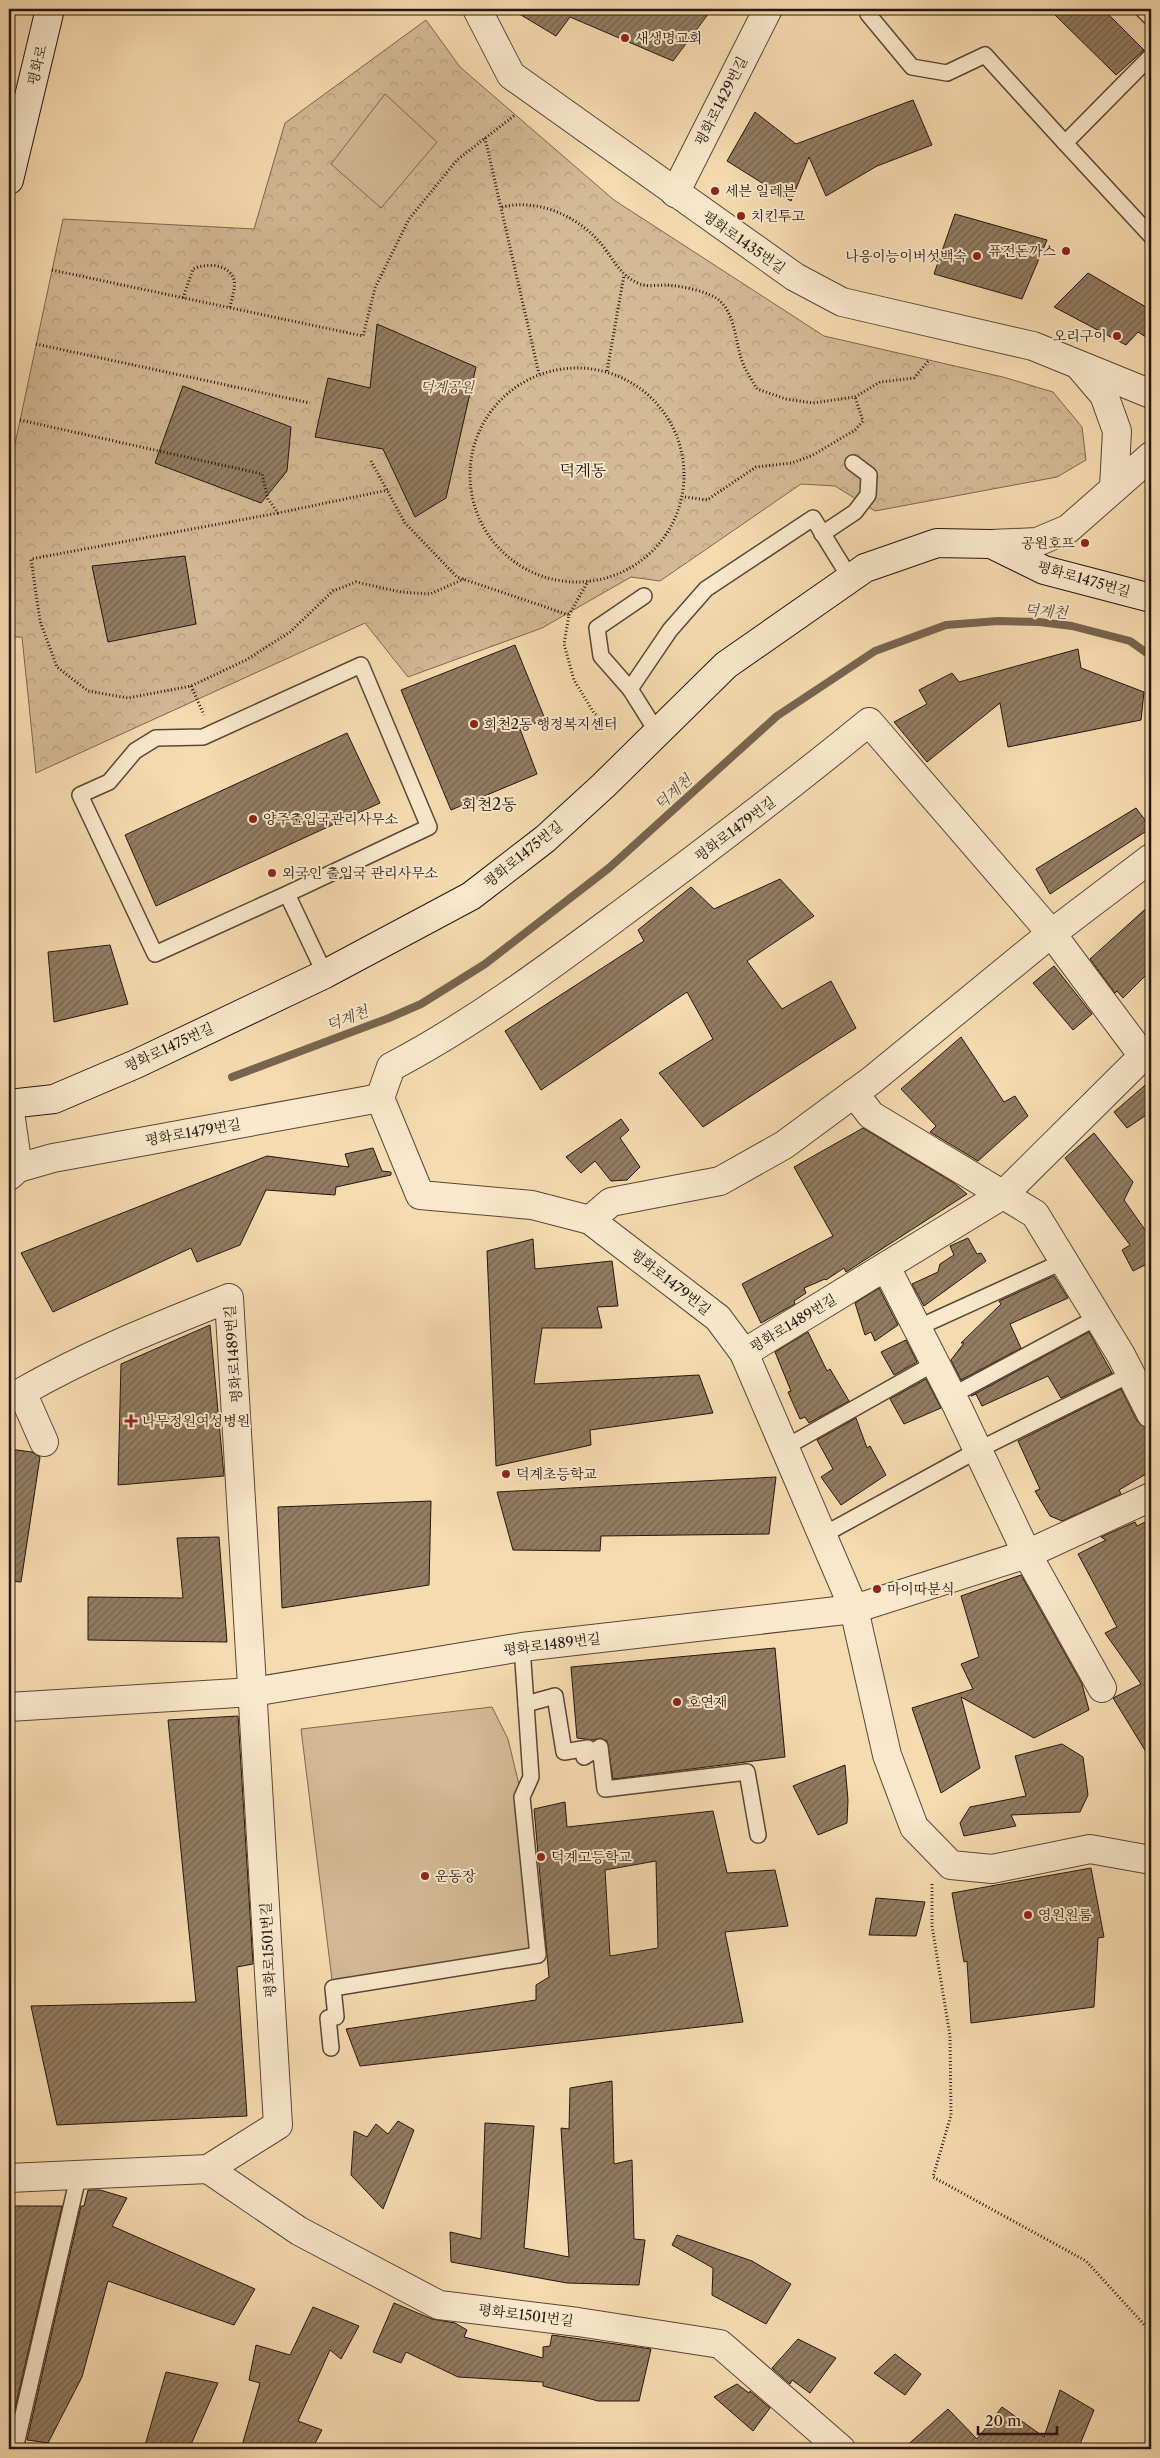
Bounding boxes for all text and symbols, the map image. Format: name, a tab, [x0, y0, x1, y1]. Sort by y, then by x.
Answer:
place label: 새생명교회	[635, 29, 703, 47]
marker: 새생명교회	[619, 32, 631, 44]
street label: 평화로	[23, 43, 51, 87]
street label: 평화로1429번길	[691, 53, 751, 149]
place label: 세븐 일레븐	[725, 182, 797, 200]
marker: 세븐 일레븐	[709, 185, 721, 197]
street label: 평화로1435번길	[699, 207, 789, 277]
place label: 치킨투고	[751, 207, 806, 225]
marker: 치킨투고	[735, 210, 747, 222]
place label: 퓨전돈까스	[988, 242, 1056, 260]
marker: 퓨전돈까스	[1060, 245, 1072, 257]
place label: 나응이능이버섯백숙	[845, 247, 967, 265]
marker: 나응이능이버섯백숙	[971, 250, 983, 262]
place label: 오리구이	[1053, 327, 1107, 345]
marker: 오리구이	[1111, 330, 1123, 342]
park label: 덕계공원	[420, 378, 476, 396]
district label: 덕계동	[560, 460, 607, 480]
place label: 공원호프	[1021, 534, 1075, 552]
marker: 공원호프	[1079, 537, 1091, 549]
street label: 평화로1475번길	[1035, 557, 1133, 601]
water label: 덕계천	[1024, 600, 1070, 622]
place label: 회천2동 행정복지센터	[484, 715, 618, 733]
marker: 회천2동 행정복지센터	[468, 718, 480, 730]
water label: 덕계천	[650, 769, 697, 814]
street label: 평화로1479번길	[691, 793, 779, 865]
district label: 회천2동	[461, 794, 517, 814]
place label: 양주출입국관리사무소	[263, 810, 399, 828]
marker: 양주출입국관리사무소	[247, 813, 259, 825]
street label: 평화로1475번길	[480, 817, 566, 891]
place label: 외국인 출입국 관리사무소	[282, 864, 439, 882]
marker: 외국인 출입국 관리사무소	[266, 867, 278, 879]
water label: 덕계천	[323, 1001, 372, 1035]
street label: 평화로1475번길	[122, 1019, 216, 1075]
street label: 평화로1479번길	[144, 1115, 242, 1149]
street label: 평화로1479번길	[627, 1245, 715, 1319]
street label: 평화로1489번길	[746, 1290, 840, 1356]
street label: 평화로1489번길	[221, 1304, 245, 1404]
place label: 나무정원여성병원	[142, 1412, 250, 1430]
marker: 나무정원여성병원	[124, 1414, 138, 1428]
place label: 덕계초등학교	[516, 1465, 598, 1483]
marker: 덕계초등학교	[500, 1468, 512, 1480]
place label: 마이따분식	[887, 1580, 955, 1598]
marker: 마이따분식	[871, 1583, 883, 1595]
street label: 평화로1489번길	[502, 1629, 602, 1659]
place label: 호연재	[687, 1693, 728, 1711]
marker: 호연재	[671, 1696, 683, 1708]
place label: 덕계고등학교	[551, 1848, 633, 1866]
marker: 덕계고등학교	[535, 1851, 547, 1863]
place label: 운동장	[435, 1867, 476, 1885]
marker: 운동장	[419, 1870, 431, 1882]
street label: 평화로1501번길	[257, 1902, 279, 1998]
place label: 영원원룸	[1038, 1906, 1093, 1924]
marker: 영원원룸	[1022, 1909, 1034, 1921]
street label: 평화로1501번길	[477, 2300, 575, 2330]
scale bar	[978, 2403, 1056, 2435]
text: 20 m	[985, 2411, 1021, 2430]

